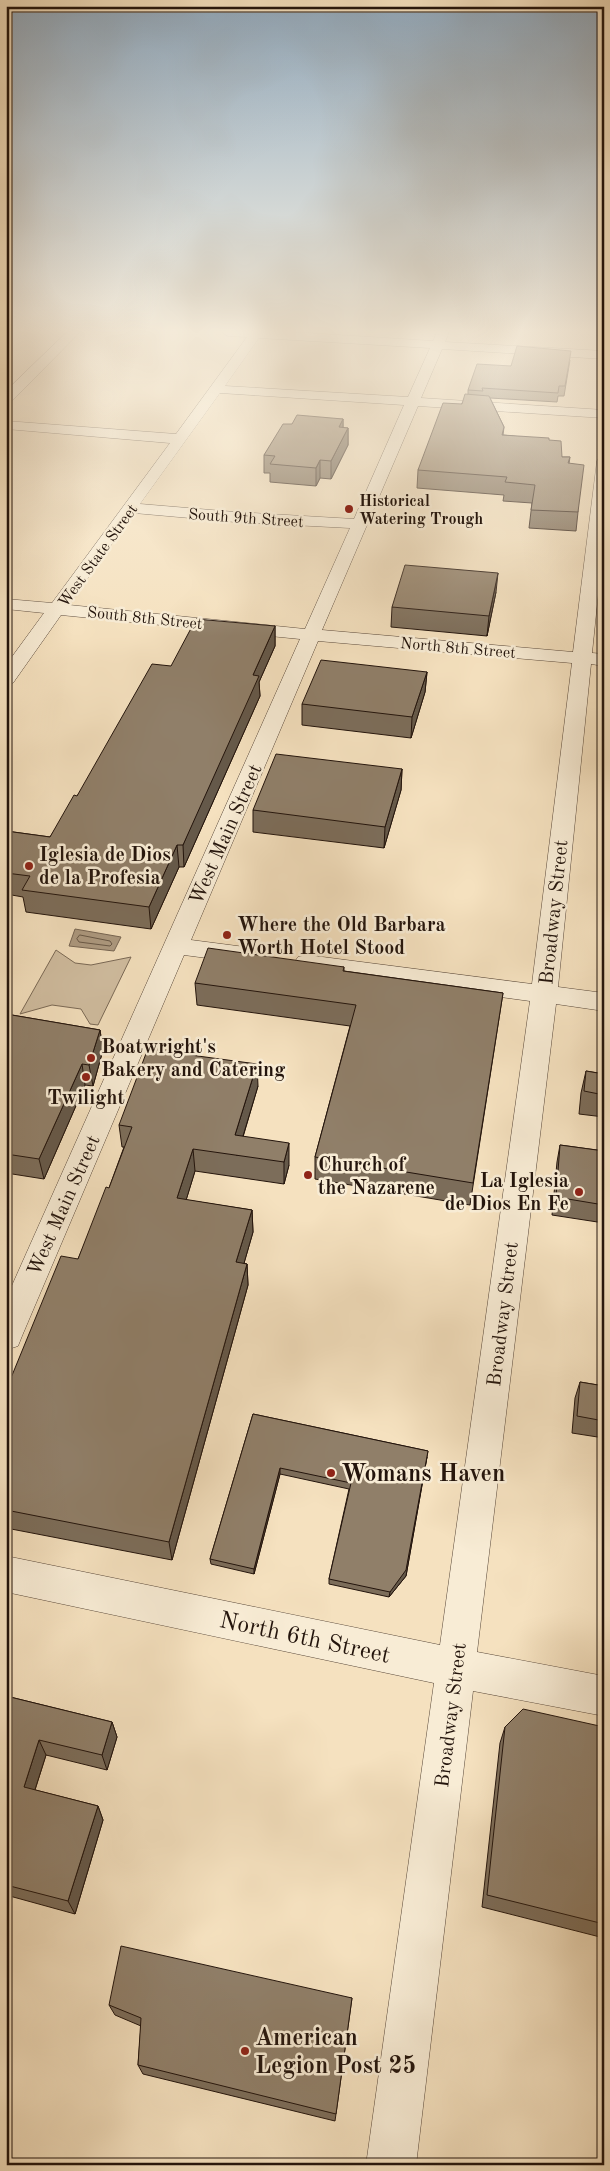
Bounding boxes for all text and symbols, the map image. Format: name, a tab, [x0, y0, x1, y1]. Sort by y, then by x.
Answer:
place label: Historical Watering Trough	[359, 494, 483, 528]
street label: West State Street	[56, 501, 142, 611]
marker: Historical Watering Trough	[343, 503, 355, 515]
street label: South 9th Street	[188, 507, 304, 531]
street label: South 8th Street	[86, 605, 204, 633]
street label: North 8th Street	[399, 636, 517, 662]
street label: West Main Street	[187, 762, 267, 908]
street label: Broadway Street	[537, 839, 573, 986]
place label: Iglesia de Dios de la Profesia	[39, 846, 171, 889]
marker: Iglesia de Dios de la Profesia	[23, 860, 35, 872]
place label: Where the Old Barbara Worth Hotel Stood	[237, 916, 446, 959]
marker: Where the Old Barbara Worth Hotel Stood	[221, 929, 233, 941]
place label: Boatwright's Bakery and Catering	[101, 1038, 285, 1081]
marker: Boatwright's Bakery and Catering	[85, 1052, 97, 1064]
marker: Twilight	[80, 1071, 92, 1083]
place label: Twilight	[47, 1089, 125, 1109]
street label: West Main Street	[25, 1133, 105, 1279]
place label: Church of the Nazarene	[318, 1156, 435, 1199]
marker: Church of the Nazarene	[302, 1169, 314, 1181]
place label: La Iglesia de Dios En Fe	[445, 1172, 569, 1215]
marker: La Iglesia de Dios En Fe	[573, 1186, 585, 1198]
street label: Broadway Street	[485, 1241, 523, 1388]
place label: Womans Haven	[341, 1463, 505, 1487]
marker: Womans Haven	[325, 1467, 337, 1479]
street label: North 6th Street	[217, 1609, 392, 1669]
street label: Broadway Street	[433, 1642, 471, 1789]
place label: American Legion Post 25	[255, 2027, 416, 2079]
marker: American Legion Post 25	[239, 2045, 251, 2057]

